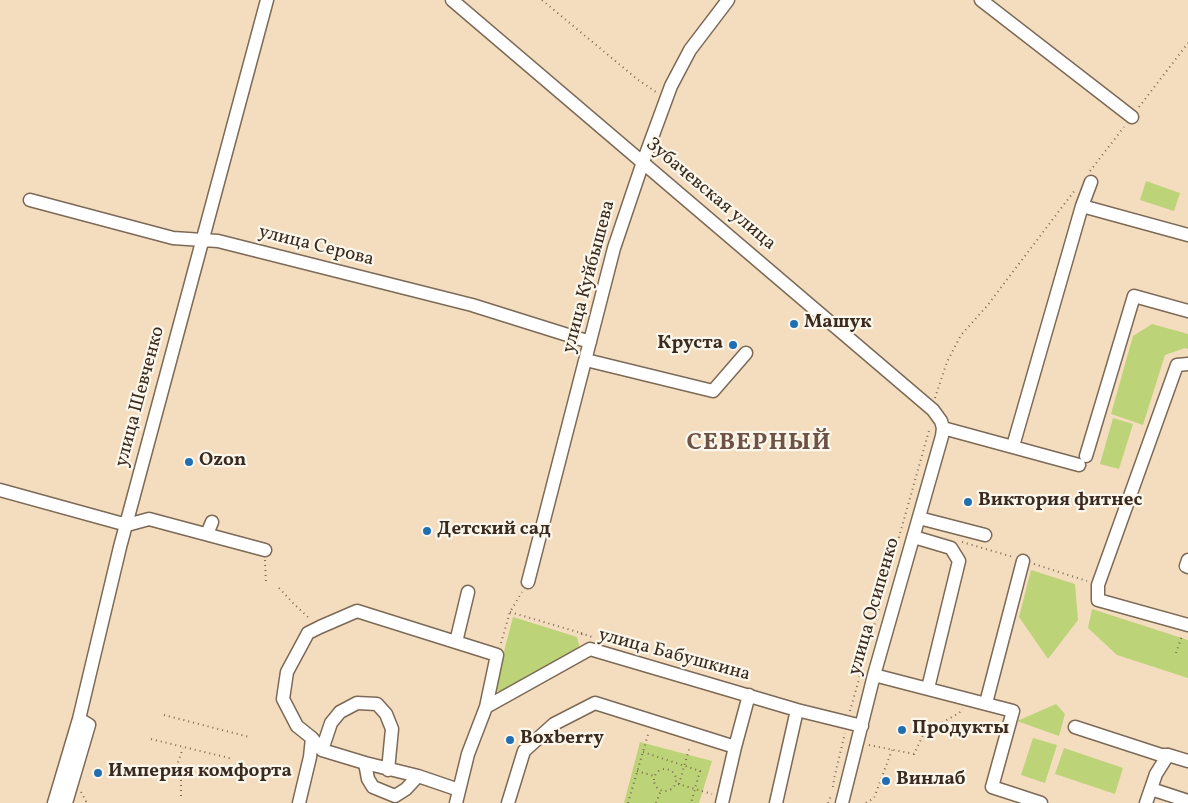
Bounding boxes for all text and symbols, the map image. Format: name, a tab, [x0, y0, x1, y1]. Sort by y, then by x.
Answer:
street label: Зубачевская улица	[640, 134, 780, 256]
street label: улица Куйбышева	[559, 198, 621, 356]
street label: улица Серова	[256, 222, 376, 272]
place label: Машук	[804, 313, 872, 335]
marker: Машук	[788, 318, 800, 330]
street label: улица Шевченко	[111, 324, 171, 470]
place label: Круста	[657, 334, 723, 356]
marker: Круста	[727, 339, 739, 351]
district label: СЕВЕРНЫЙ	[686, 431, 832, 459]
place label: Ozon	[199, 451, 246, 473]
marker: Ozon	[183, 456, 195, 468]
place label: Виктория фитнес	[978, 491, 1142, 513]
marker: Виктория фитнес	[962, 496, 974, 508]
place label: Детский сад	[437, 520, 551, 542]
marker: Детский сад	[421, 525, 433, 537]
street label: улица Осипенко	[844, 535, 906, 679]
street label: улица Бабушкина	[595, 625, 753, 687]
place label: Продукты	[912, 719, 1009, 741]
marker: Продукты	[896, 724, 908, 736]
place label: Boxberry	[520, 729, 604, 751]
marker: Boxberry	[504, 734, 516, 746]
place label: Империя комфорта	[108, 762, 292, 784]
marker: Империя комфорта	[92, 767, 104, 779]
place label: Винлаб	[896, 770, 966, 792]
marker: Винлаб	[880, 775, 892, 787]

